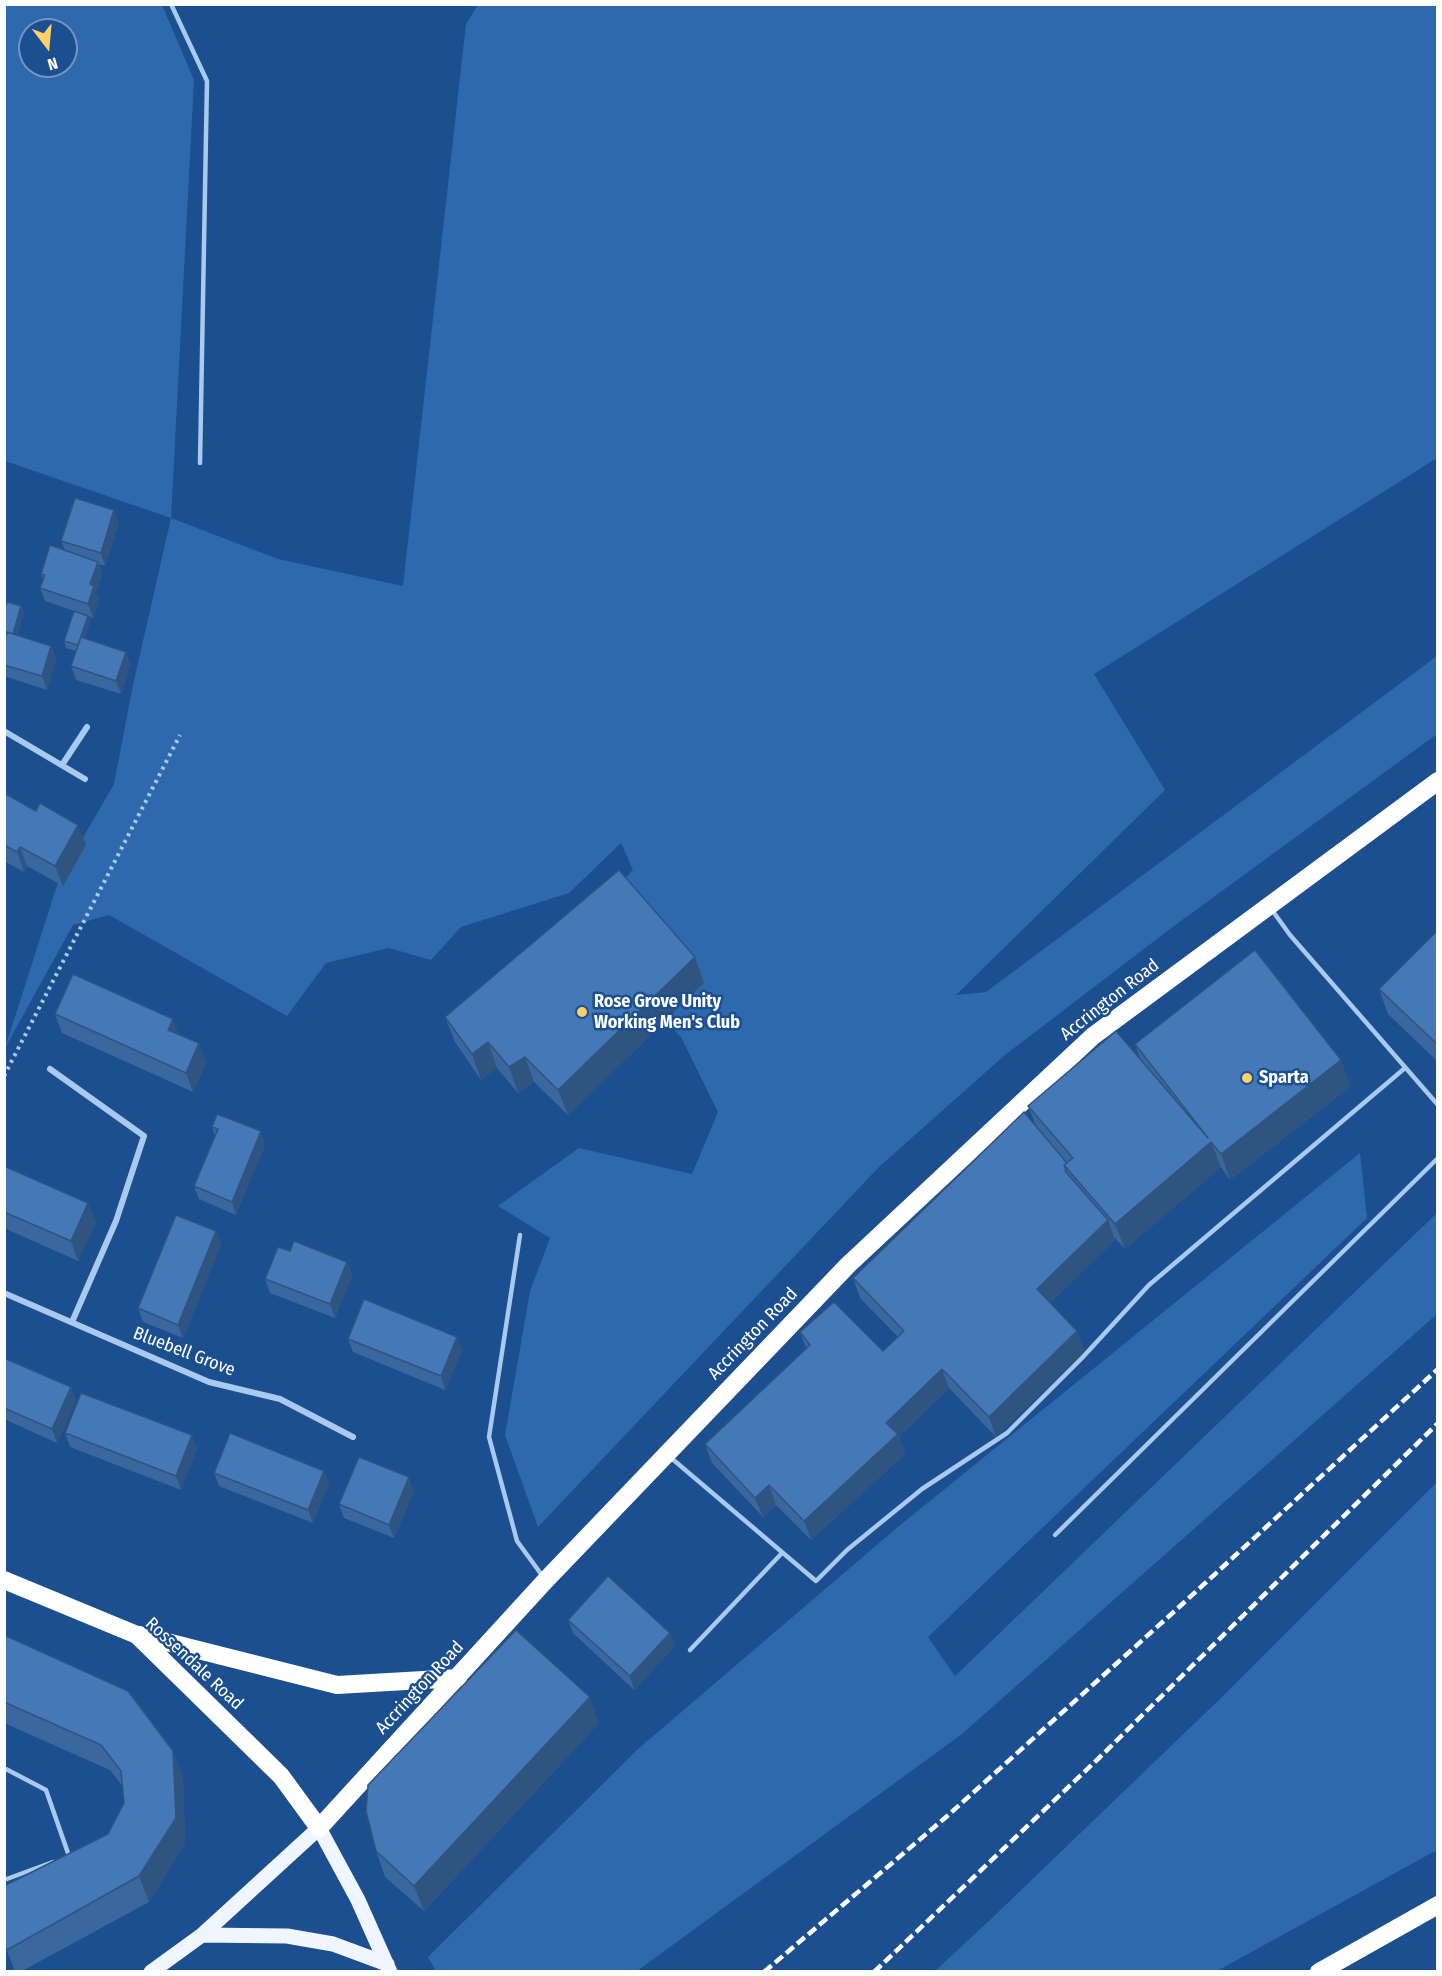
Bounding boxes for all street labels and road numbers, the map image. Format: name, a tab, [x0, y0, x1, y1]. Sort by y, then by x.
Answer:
street label: Accrington Road	[1056, 955, 1164, 1045]
street label: Accrington Road	[704, 1284, 802, 1384]
street label: Bluebell Grove	[130, 1323, 238, 1381]
street label: Rossendale Road	[141, 1613, 247, 1715]
street label: Accrington Road	[371, 1637, 469, 1739]

